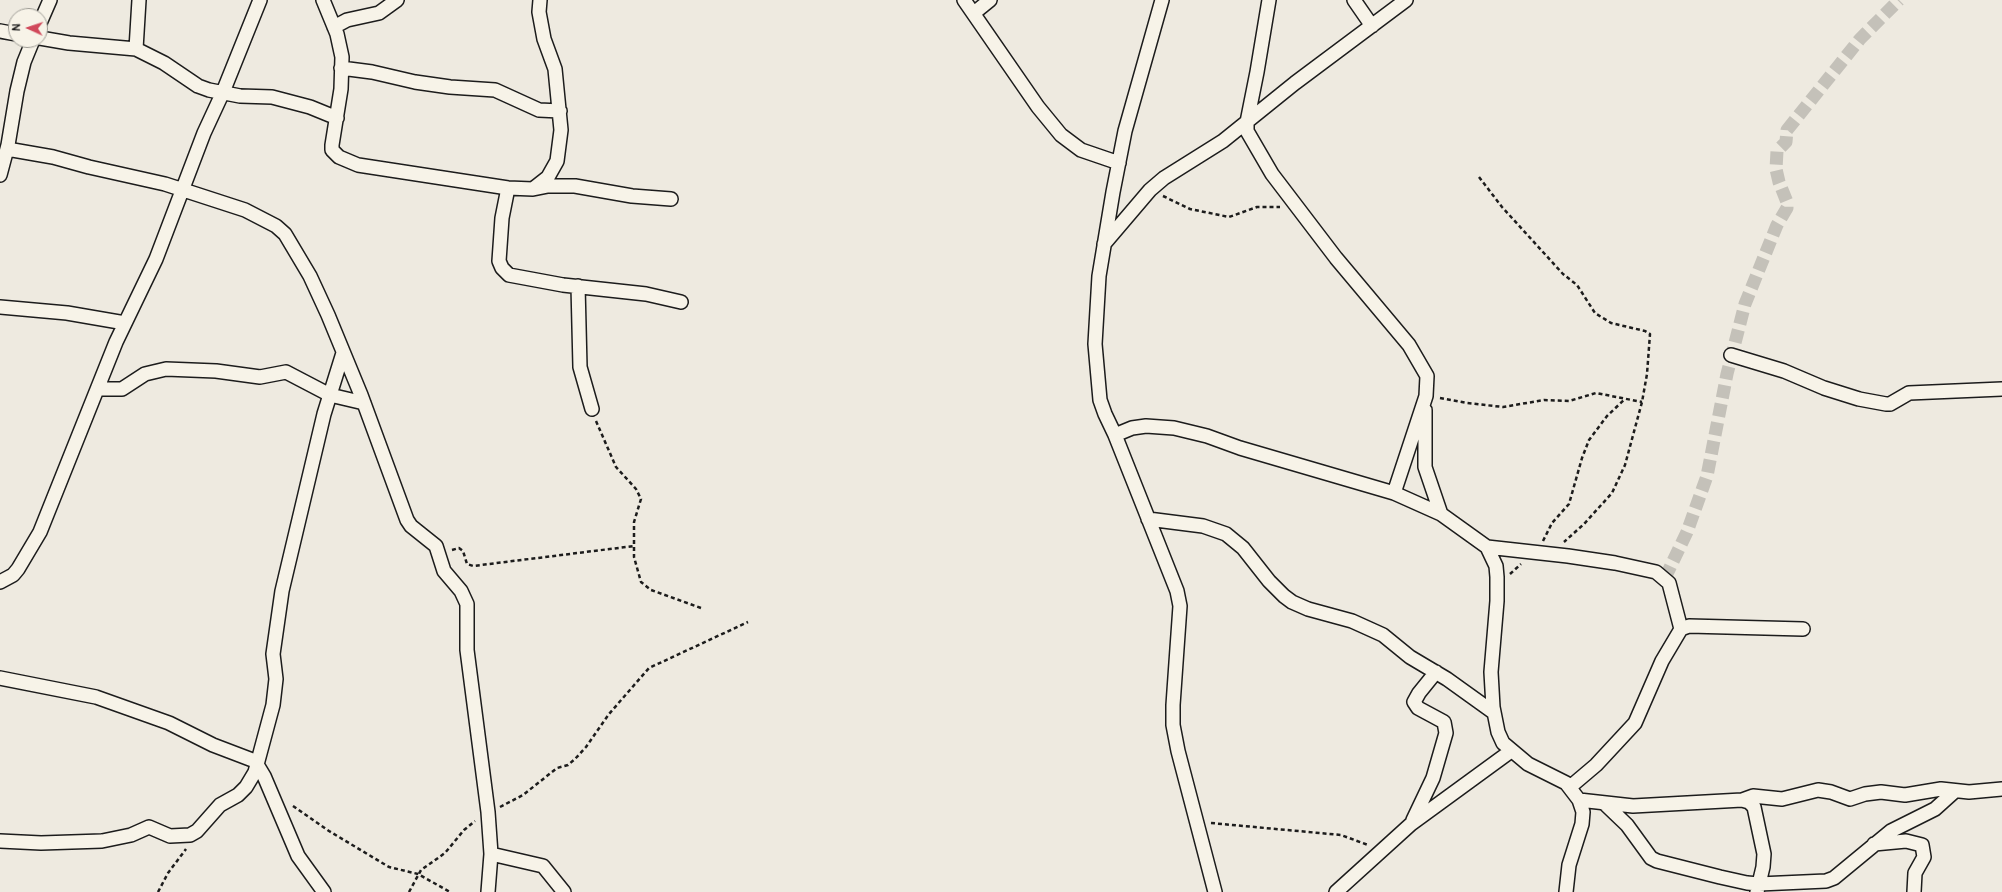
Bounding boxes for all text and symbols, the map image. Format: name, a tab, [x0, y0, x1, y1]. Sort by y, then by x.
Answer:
north arrow	[8, 8, 48, 48]
text: N	[10, 23, 23, 31]

